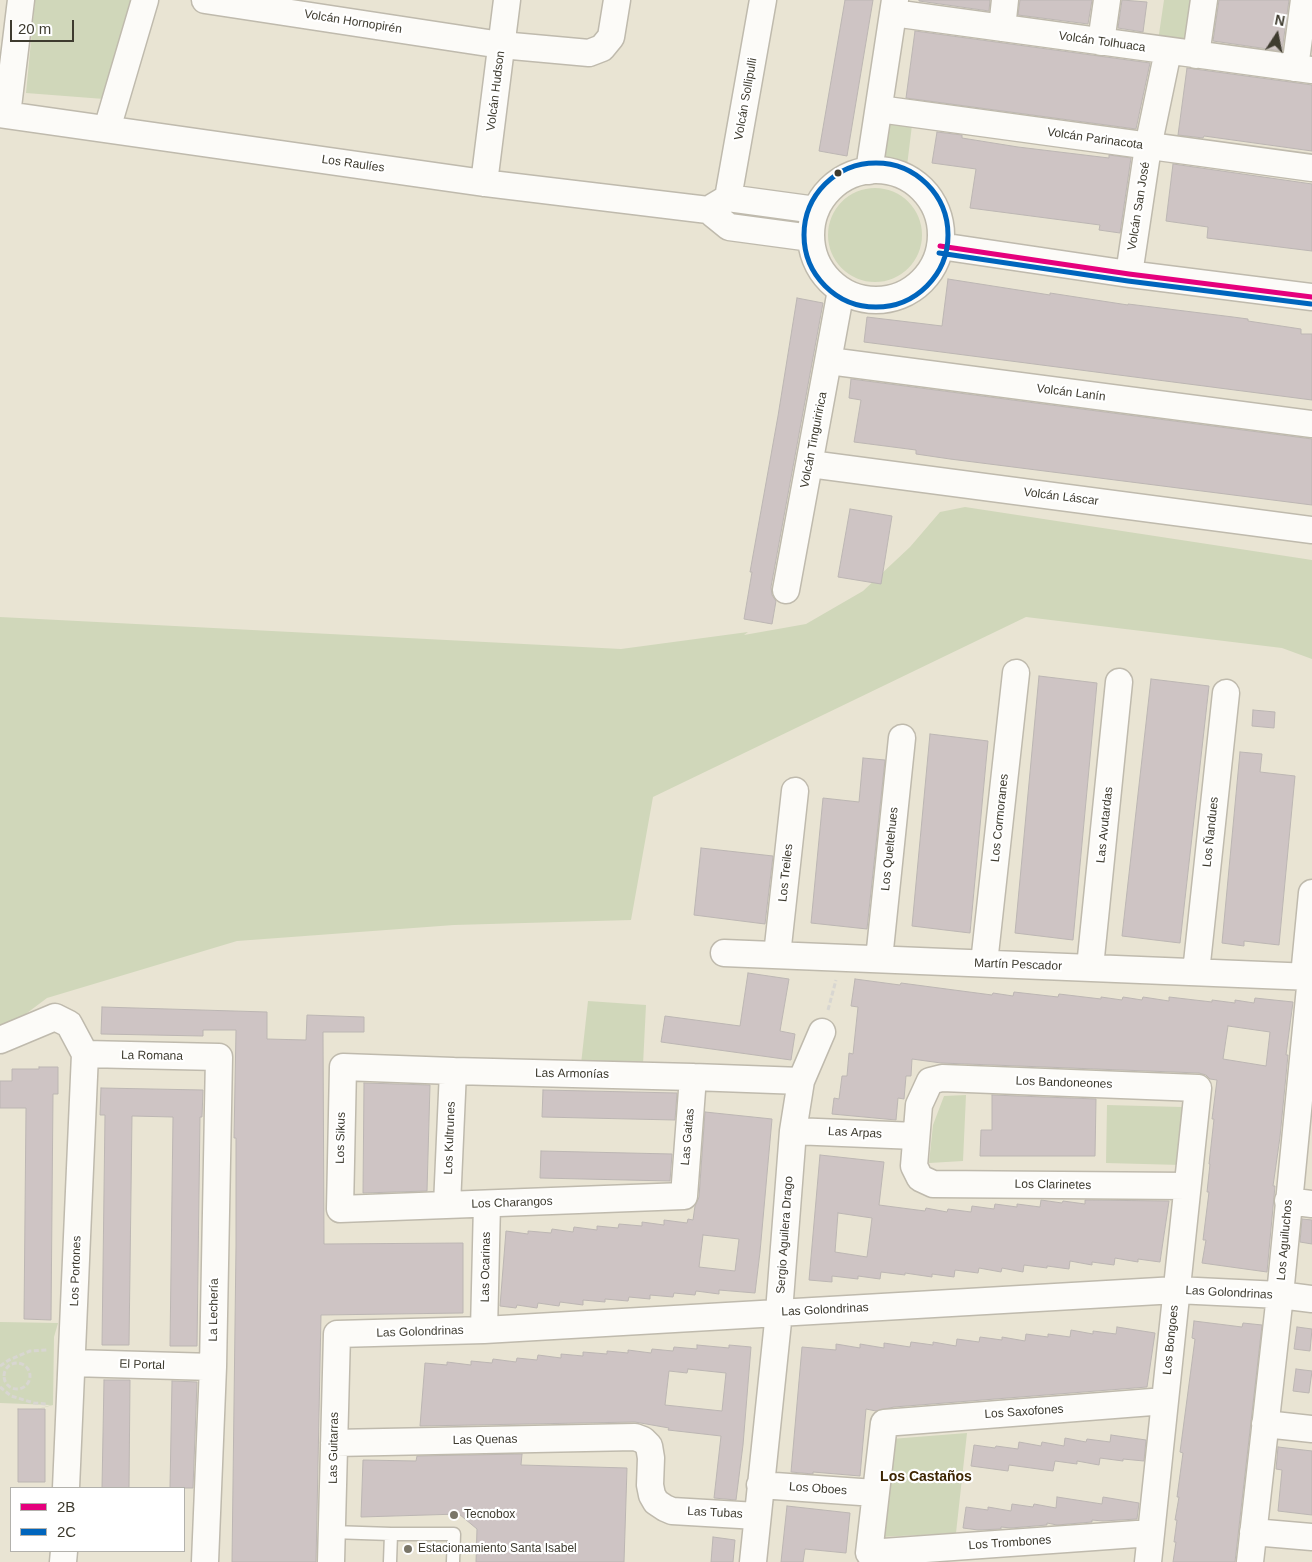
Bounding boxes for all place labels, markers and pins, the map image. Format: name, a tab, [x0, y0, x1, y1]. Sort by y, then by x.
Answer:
unlabelled marker	[833, 168, 843, 178]
place label: Tecnobox	[464, 1508, 515, 1522]
marker: Tecnobox	[448, 1509, 460, 1521]
place label: Estacionamiento Santa Isabel	[418, 1542, 577, 1556]
marker: Estacionamiento Santa Isabel	[402, 1543, 414, 1555]

